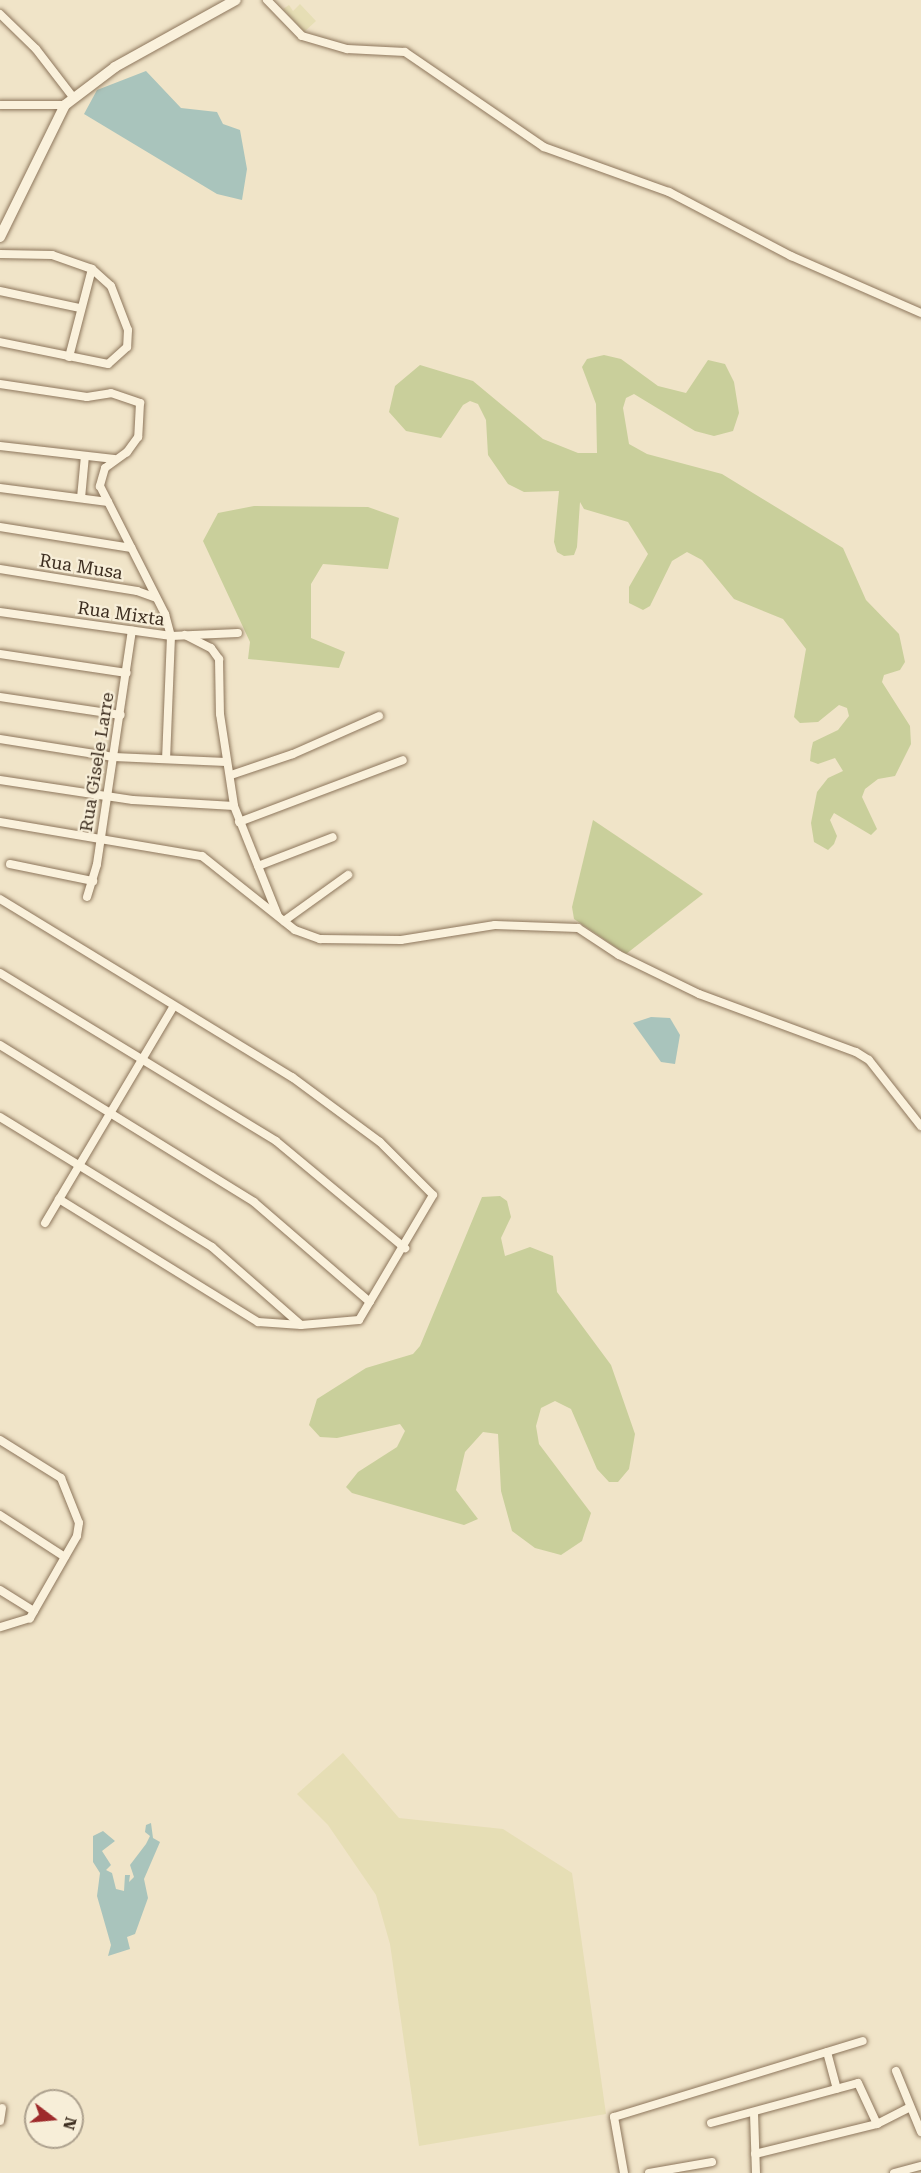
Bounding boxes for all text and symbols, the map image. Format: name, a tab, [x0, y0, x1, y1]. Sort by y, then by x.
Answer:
street label: Rua Musa	[38, 550, 124, 584]
street label: Rua Mixta	[76, 597, 166, 631]
street label: Rua Gisele Larre	[75, 691, 119, 833]
north arrow	[24, 2089, 84, 2149]
text: N	[59, 2115, 81, 2132]

